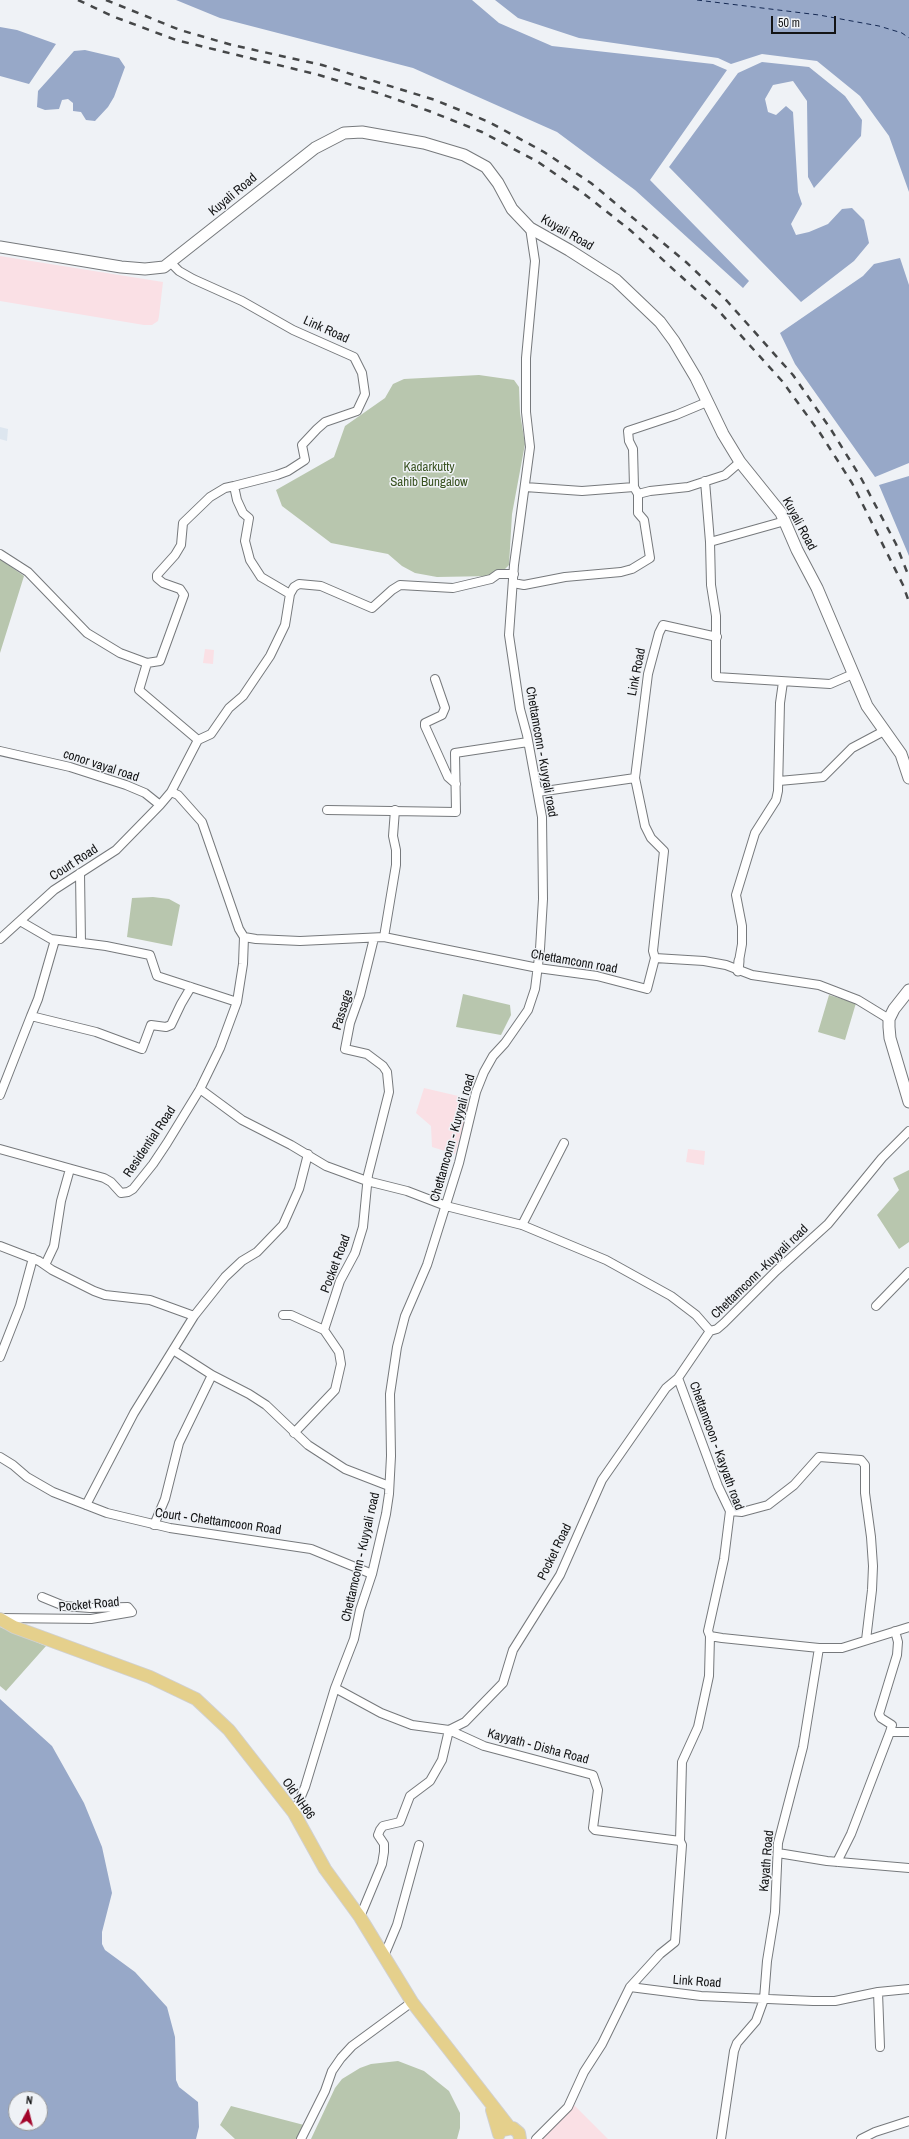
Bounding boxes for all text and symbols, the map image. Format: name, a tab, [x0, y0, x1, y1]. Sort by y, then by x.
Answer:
scale bar	[773, 8, 838, 34]
text: 50 m	[778, 15, 800, 31]
street label: Kuyali Road	[206, 170, 260, 220]
street label: Kuyali Road	[538, 212, 596, 254]
street label: Link Road	[301, 313, 351, 347]
park label: Kadarkutty Sahib Bungalow	[390, 460, 468, 491]
street label: Kuyali Road	[778, 495, 820, 553]
street label: Link Road	[625, 647, 649, 697]
street label: Chettamconn - Kuyyali road	[522, 686, 560, 818]
street label: conor vayal road	[61, 746, 141, 786]
street label: Court Road	[47, 842, 101, 884]
street label: Chettamconn road	[529, 947, 619, 977]
street label: Passage	[329, 988, 357, 1032]
street label: Chettamconn - Kuyyali road	[427, 1072, 479, 1204]
street label: Residential Road	[121, 1103, 179, 1181]
street label: Chettamconn -Kuyyali road	[708, 1222, 812, 1322]
street label: Pocket Road	[318, 1233, 354, 1295]
street label: Chettamcoon - Kayyath road	[685, 1380, 747, 1512]
street label: Chettamconn - Kuyyali road	[339, 1491, 383, 1623]
street label: Court - Chettamcoon Road	[154, 1505, 282, 1539]
street label: Pocket Road	[535, 1521, 575, 1583]
street label: Pocket Road	[58, 1595, 120, 1615]
street label: Kayyath - Disha Road	[486, 1726, 590, 1768]
street label: Old NH66	[278, 1775, 318, 1823]
street label: Kayath Road	[757, 1830, 777, 1892]
street label: Link Road	[672, 1973, 722, 1991]
north arrow	[8, 2091, 48, 2131]
text: N	[25, 2093, 33, 2107]

